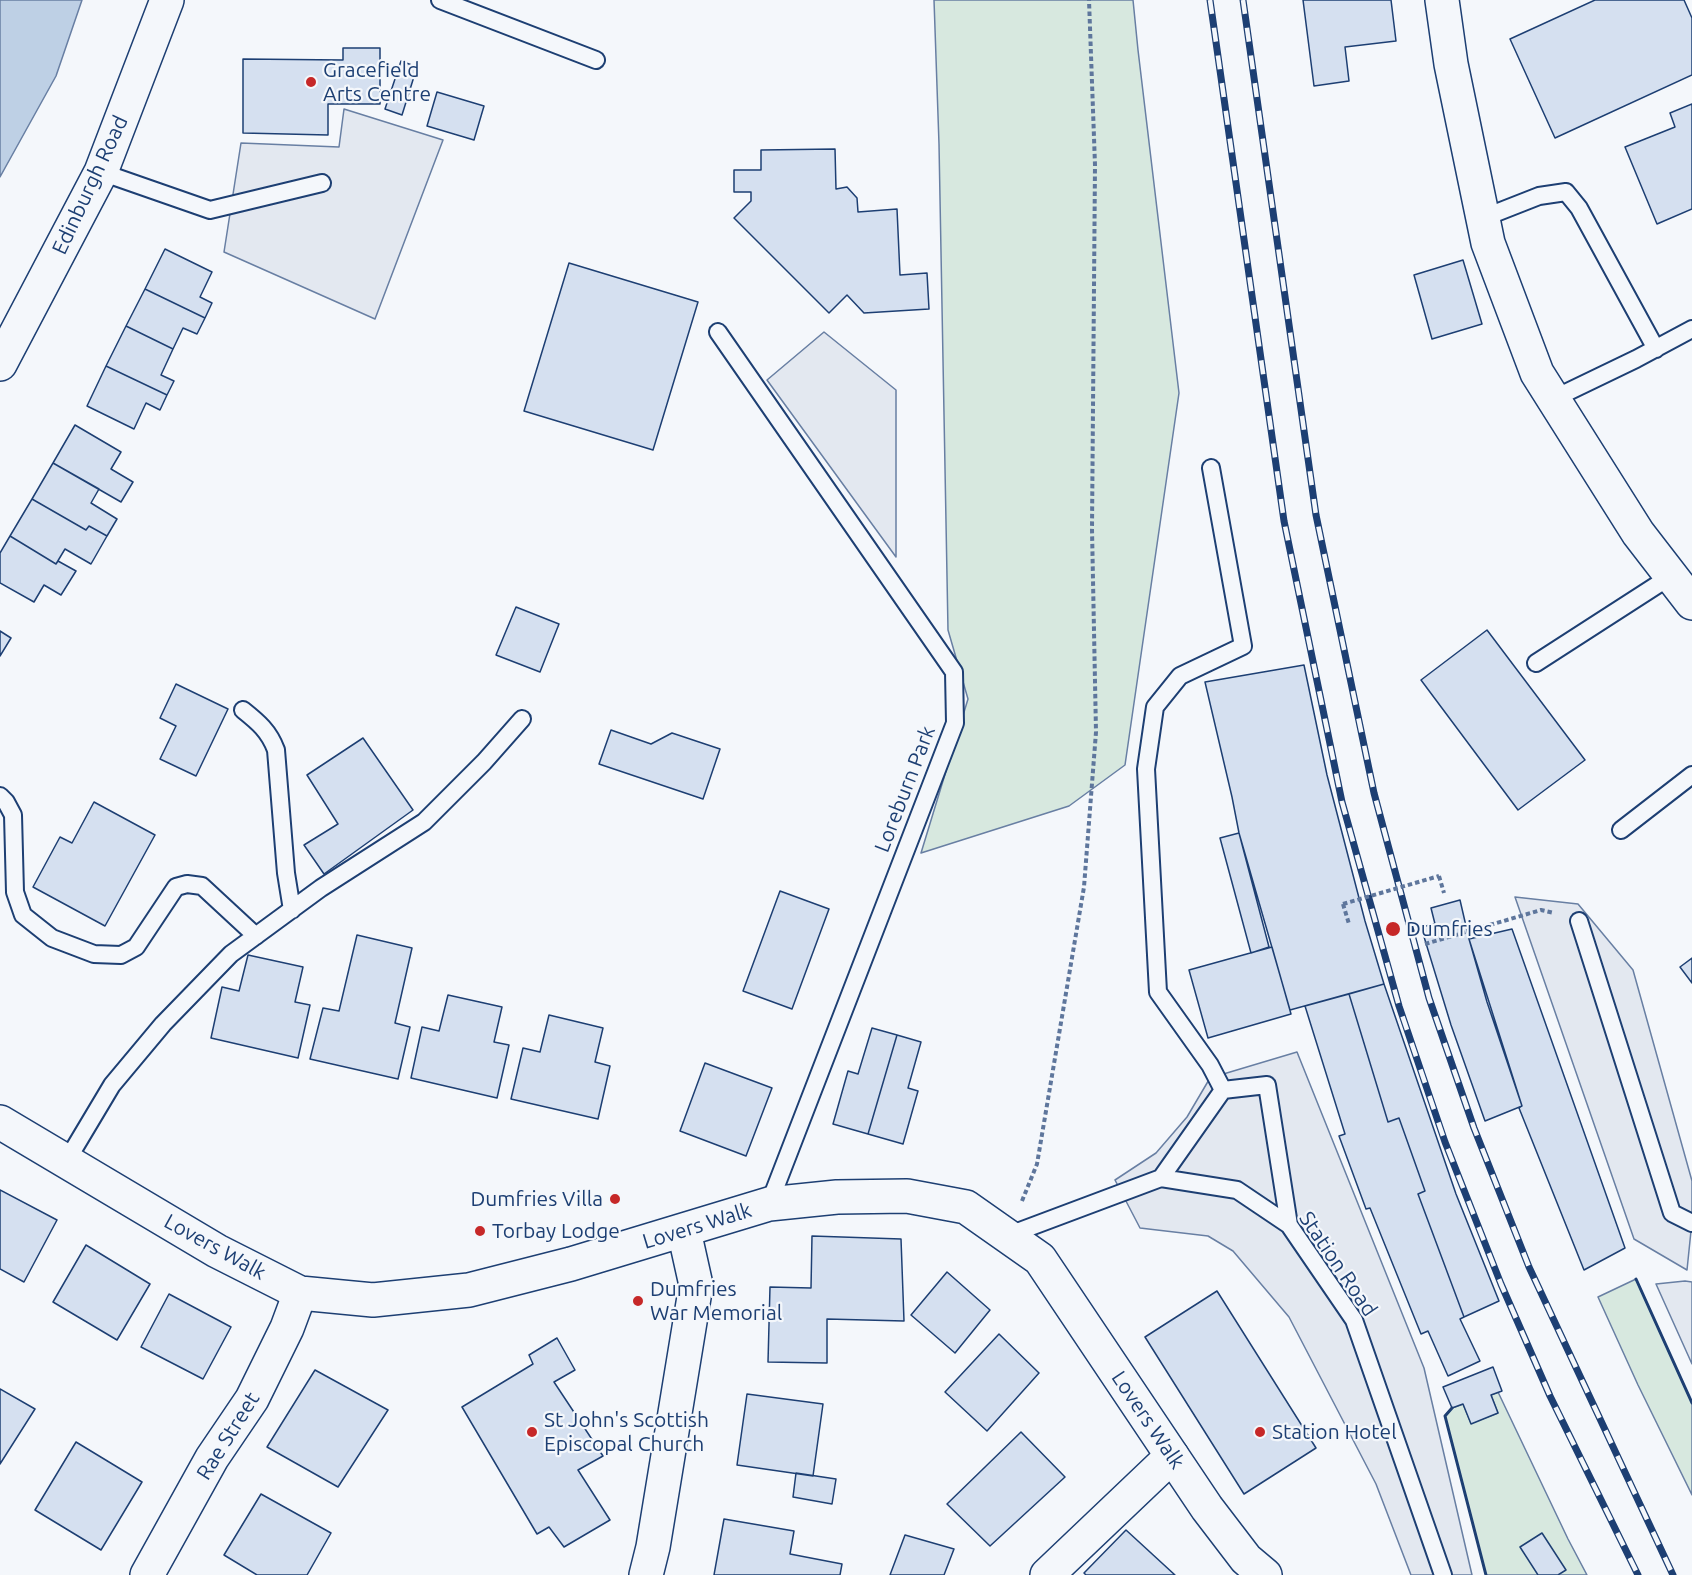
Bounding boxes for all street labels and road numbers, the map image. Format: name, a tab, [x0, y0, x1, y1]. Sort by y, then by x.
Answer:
street label: Edinburgh Road	[47, 111, 133, 259]
street label: Loreburn Park	[869, 722, 941, 856]
street label: Lovers Walk	[640, 1198, 754, 1254]
street label: Station Road	[1294, 1207, 1382, 1321]
street label: Lovers Walk	[160, 1209, 270, 1285]
street label: Lovers Walk	[1106, 1366, 1190, 1474]
street label: Rae Street	[191, 1387, 265, 1485]

